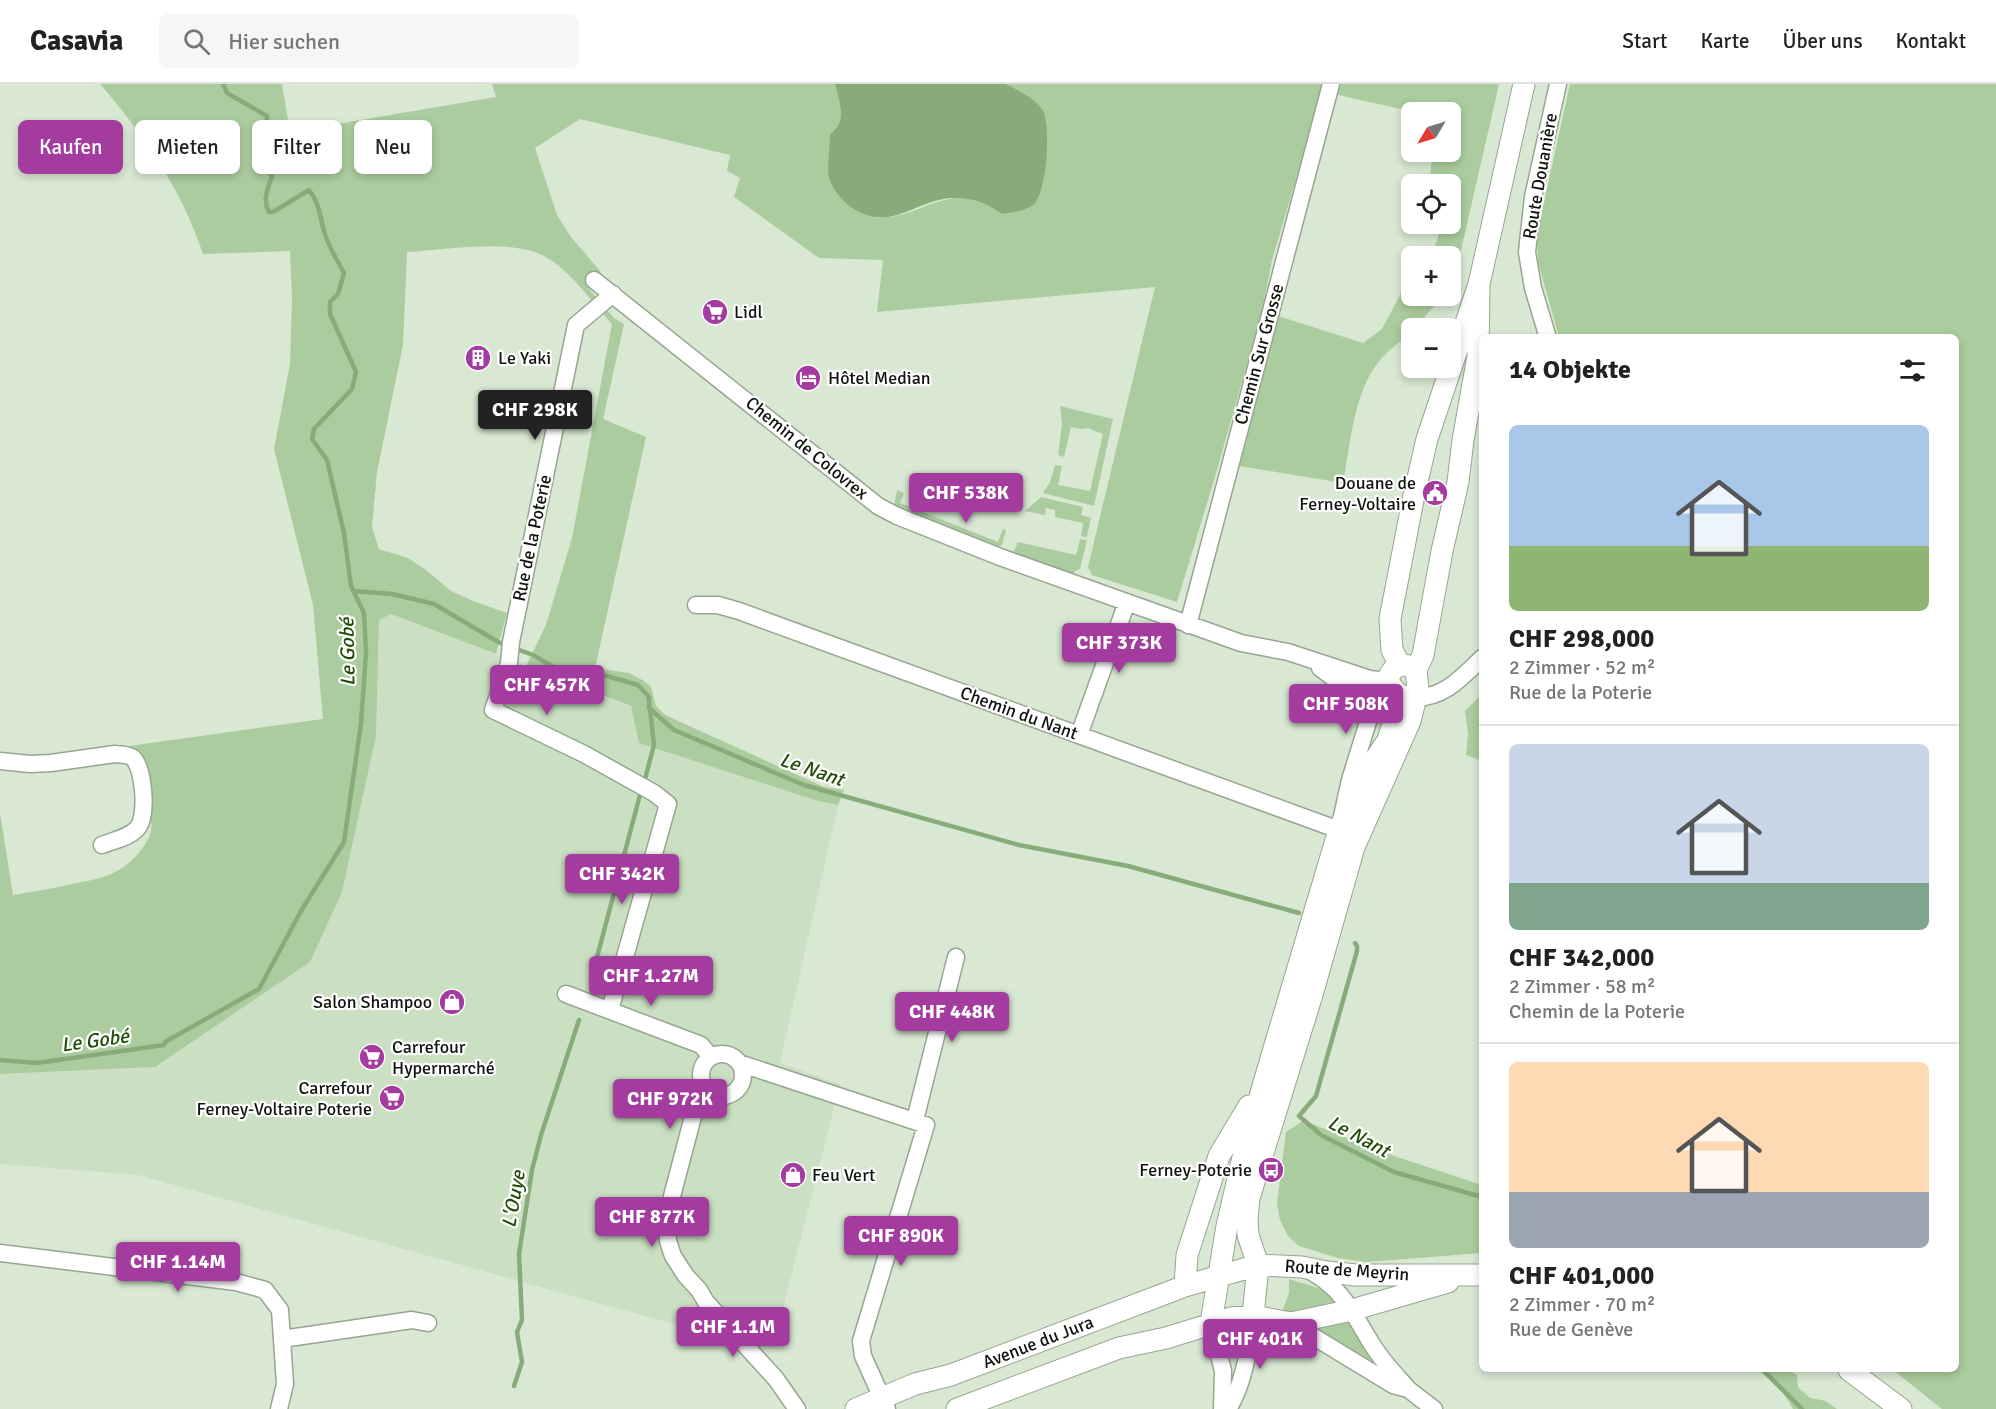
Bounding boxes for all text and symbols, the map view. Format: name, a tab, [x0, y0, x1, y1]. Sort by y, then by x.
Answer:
search box	[159, 14, 579, 68]
text: Casavia	[30, 24, 123, 58]
icon: search	[180, 25, 213, 58]
text: Hier suchen	[228, 28, 340, 55]
text: Start	[1622, 28, 1667, 54]
text: Karte	[1700, 28, 1749, 54]
text: Über uns	[1782, 28, 1863, 54]
text: Kontakt	[1896, 28, 1966, 54]
north arrow	[1401, 102, 1461, 162]
map controls	[1401, 102, 1461, 378]
street label: Route Douanière	[1518, 111, 1562, 241]
chip: Kaufen	[18, 120, 123, 174]
chip: Mieten	[135, 120, 240, 174]
chip: Filter	[252, 120, 342, 174]
chip: Neu	[354, 120, 432, 174]
button: locate	[1401, 174, 1461, 234]
button: +	[1401, 246, 1461, 306]
street label: Chemin Sur Grosse	[1230, 281, 1288, 427]
supermarket icon: Lidl	[700, 297, 730, 327]
place label: Lidl	[734, 301, 763, 323]
button: −	[1401, 318, 1461, 378]
building icon: Le Yaki	[463, 343, 493, 373]
place label: Le Yaki	[498, 347, 551, 369]
text: 14 Objekte	[1509, 354, 1631, 386]
icon: filters	[1896, 354, 1929, 387]
hotel icon: Hôtel Median	[793, 363, 823, 393]
place label: Hôtel Median	[828, 367, 931, 389]
pin: CHF 298K	[473, 390, 597, 441]
street label: Chemin de Colovrex	[741, 392, 873, 505]
text: CHF 298K	[492, 397, 578, 422]
icon: home	[1665, 464, 1773, 572]
place label: Douane de Ferney-Voltaire	[1299, 472, 1416, 515]
street label: Rue de la Poterie	[508, 473, 556, 603]
pin: CHF 538K	[904, 473, 1028, 524]
public building icon: Douane de Ferney-Voltaire	[1420, 478, 1450, 508]
text: CHF 538K	[923, 480, 1009, 505]
water label: Le Gobé	[334, 616, 361, 686]
pin: CHF 373K	[1057, 623, 1181, 674]
text: CHF 298,000	[1509, 623, 1654, 655]
text: CHF 373K	[1076, 630, 1162, 655]
text: 2 Zimmer · 52 m²	[1509, 655, 1655, 680]
pin: CHF 457K	[485, 665, 609, 716]
text: CHF 457K	[504, 672, 590, 697]
text: Rue de la Poterie	[1509, 680, 1652, 705]
street label: Chemin du Nant	[957, 682, 1081, 744]
pin: CHF 508K	[1284, 684, 1408, 735]
text: CHF 508K	[1303, 691, 1389, 716]
water label: Le Nant	[777, 747, 849, 793]
icon: home	[1665, 783, 1773, 891]
pin: CHF 342K	[560, 854, 684, 905]
text: CHF 342K	[579, 861, 665, 886]
text: CHF 342,000	[1509, 942, 1654, 974]
pin: CHF 1.27M	[582, 956, 720, 1007]
text: CHF 1.27M	[603, 963, 699, 988]
text: 2 Zimmer · 58 m²	[1509, 974, 1655, 999]
shop icon: Salon Shampoo	[437, 987, 467, 1017]
place label: Salon Shampoo	[313, 991, 432, 1013]
pin: CHF 448K	[890, 992, 1014, 1043]
text: CHF 448K	[909, 999, 995, 1024]
text: Chemin de la Poterie	[1509, 999, 1685, 1024]
water label: Le Gobé	[60, 1023, 133, 1058]
place label: Carrefour Hypermarché	[392, 1036, 495, 1079]
supermarket icon: Carrefour Hypermarché	[357, 1042, 387, 1072]
place label: Carrefour Ferney-Voltaire Poterie	[197, 1077, 372, 1120]
pin: CHF 972K	[608, 1079, 732, 1130]
supermarket icon: Carrefour Ferney-Voltaire Poterie	[377, 1083, 407, 1113]
text: CHF 972K	[627, 1086, 713, 1111]
icon: home	[1665, 1101, 1773, 1209]
water label: Le Nant	[1324, 1110, 1396, 1164]
bus stop icon: Ferney-Poterie	[1256, 1155, 1286, 1185]
place label: Ferney-Poterie	[1139, 1159, 1252, 1181]
shop icon: Feu Vert	[778, 1160, 808, 1190]
place label: Feu Vert	[812, 1164, 875, 1186]
water label: L'Ouye	[496, 1168, 531, 1230]
pin: CHF 877K	[590, 1197, 714, 1248]
text: CHF 877K	[609, 1204, 695, 1229]
pin: CHF 890K	[839, 1216, 963, 1267]
text: CHF 890K	[858, 1223, 944, 1248]
pin: CHF 1.14M	[109, 1242, 247, 1293]
text: CHF 1.14M	[130, 1249, 226, 1274]
street label: Route de Meyrin	[1284, 1255, 1410, 1285]
text: CHF 401,000	[1509, 1260, 1654, 1292]
text: 2 Zimmer · 70 m²	[1509, 1292, 1655, 1317]
pin: CHF 1.1M	[671, 1307, 795, 1358]
street label: Avenue du Jura	[979, 1311, 1097, 1373]
text: CHF 1.1M	[690, 1314, 776, 1339]
text: Rue de Genève	[1509, 1317, 1633, 1342]
pin: CHF 401K	[1198, 1319, 1322, 1370]
text: CHF 401K	[1217, 1326, 1303, 1351]

